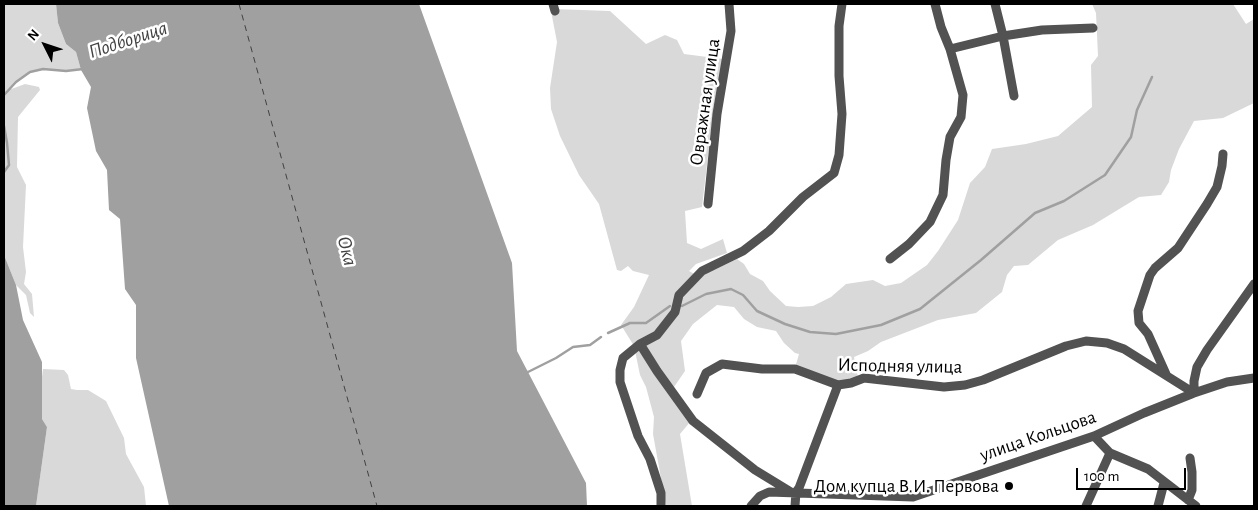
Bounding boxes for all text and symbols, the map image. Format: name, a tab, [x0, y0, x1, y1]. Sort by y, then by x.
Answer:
water label: Подборица	[86, 16, 170, 64]
north arrow	[20, 20, 70, 70]
text: N	[25, 27, 42, 43]
street label: Овражная улица	[685, 37, 725, 167]
water label: Ока	[332, 234, 362, 268]
street label: Исподняя улица	[837, 354, 963, 378]
street label: улица Кольцова	[977, 405, 1099, 467]
scale bar	[1078, 458, 1188, 490]
text: 100 m	[1084, 469, 1119, 484]
place label: Дом купца В.И. Первова	[814, 475, 999, 497]
marker: Дом купца В.И. Первова	[1003, 480, 1015, 492]

